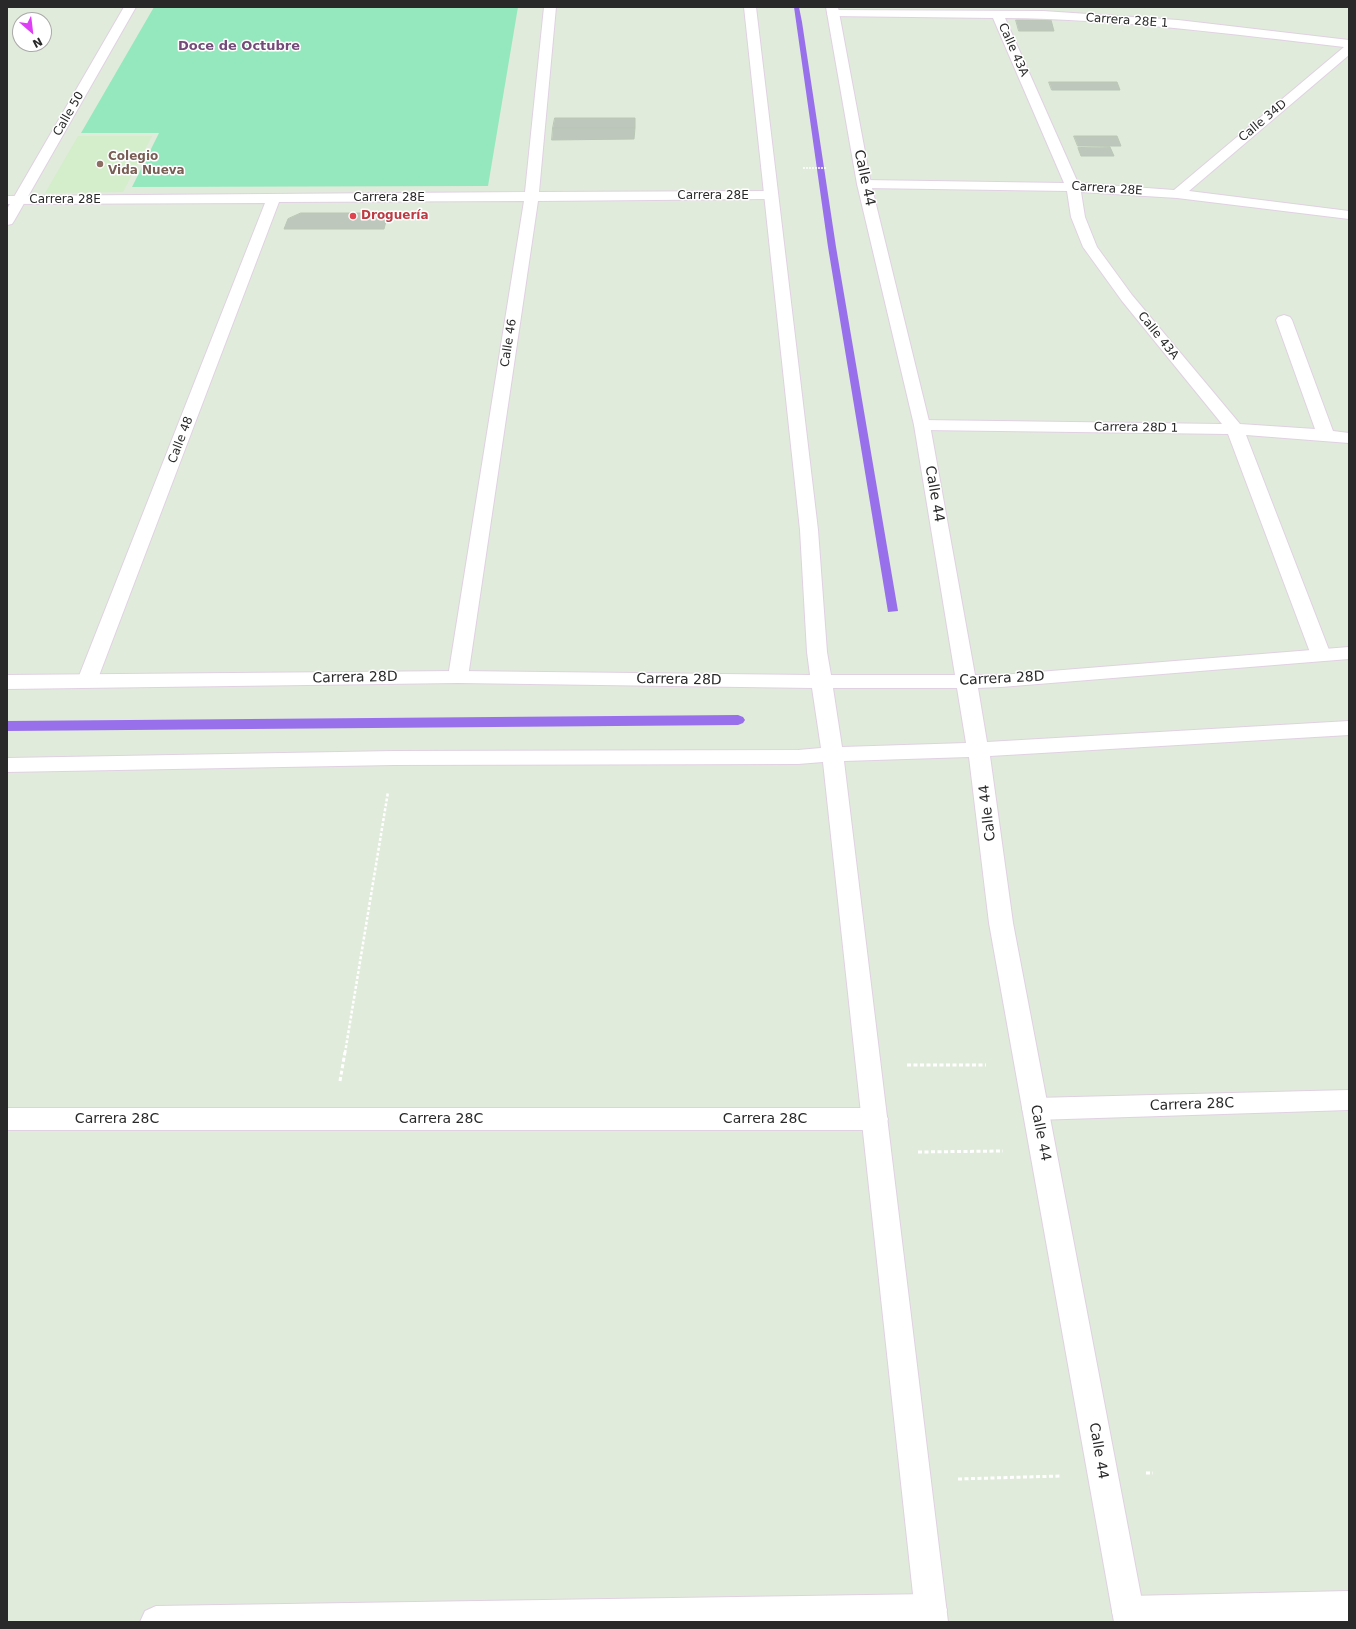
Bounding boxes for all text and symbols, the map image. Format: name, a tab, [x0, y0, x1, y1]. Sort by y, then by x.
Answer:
street label: Carrera 28E 1	[1085, 11, 1169, 31]
north arrow	[12, 12, 52, 52]
street label: Calle 43A	[995, 21, 1031, 79]
text: N	[30, 34, 45, 50]
district label: Doce de Octubre	[178, 39, 300, 55]
street label: Calle 50	[51, 89, 87, 139]
street label: Calle 34D	[1236, 97, 1290, 145]
street label: Calle 44	[850, 148, 878, 208]
place label: Colegio Vida Nueva	[108, 150, 185, 178]
marker: Colegio Vida Nueva	[95, 159, 105, 169]
street label: Carrera 28E	[1071, 179, 1143, 199]
street label: Carrera 28E	[677, 189, 749, 203]
street label: Carrera 28E	[353, 191, 425, 205]
street label: Carrera 28E	[29, 193, 101, 207]
place label: Droguería	[361, 209, 429, 223]
marker: Droguería	[348, 211, 358, 221]
street label: Calle 43A	[1134, 309, 1182, 363]
street label: Calle 46	[498, 318, 520, 368]
street label: Calle 48	[166, 415, 196, 465]
street label: Carrera 28D 1	[1094, 420, 1178, 436]
street label: Calle 44	[921, 464, 947, 524]
street label: Carrera 28D	[959, 668, 1045, 690]
street label: Carrera 28D	[312, 669, 398, 687]
street label: Carrera 28D	[636, 671, 722, 689]
street label: Calle 44	[976, 784, 1000, 842]
street label: Carrera 28C	[1150, 1095, 1234, 1115]
street label: Calle 44	[1026, 1103, 1054, 1163]
street label: Carrera 28C	[75, 1111, 159, 1127]
street label: Carrera 28C	[399, 1111, 483, 1127]
street label: Carrera 28C	[723, 1111, 807, 1127]
street label: Calle 44	[1085, 1421, 1111, 1481]

